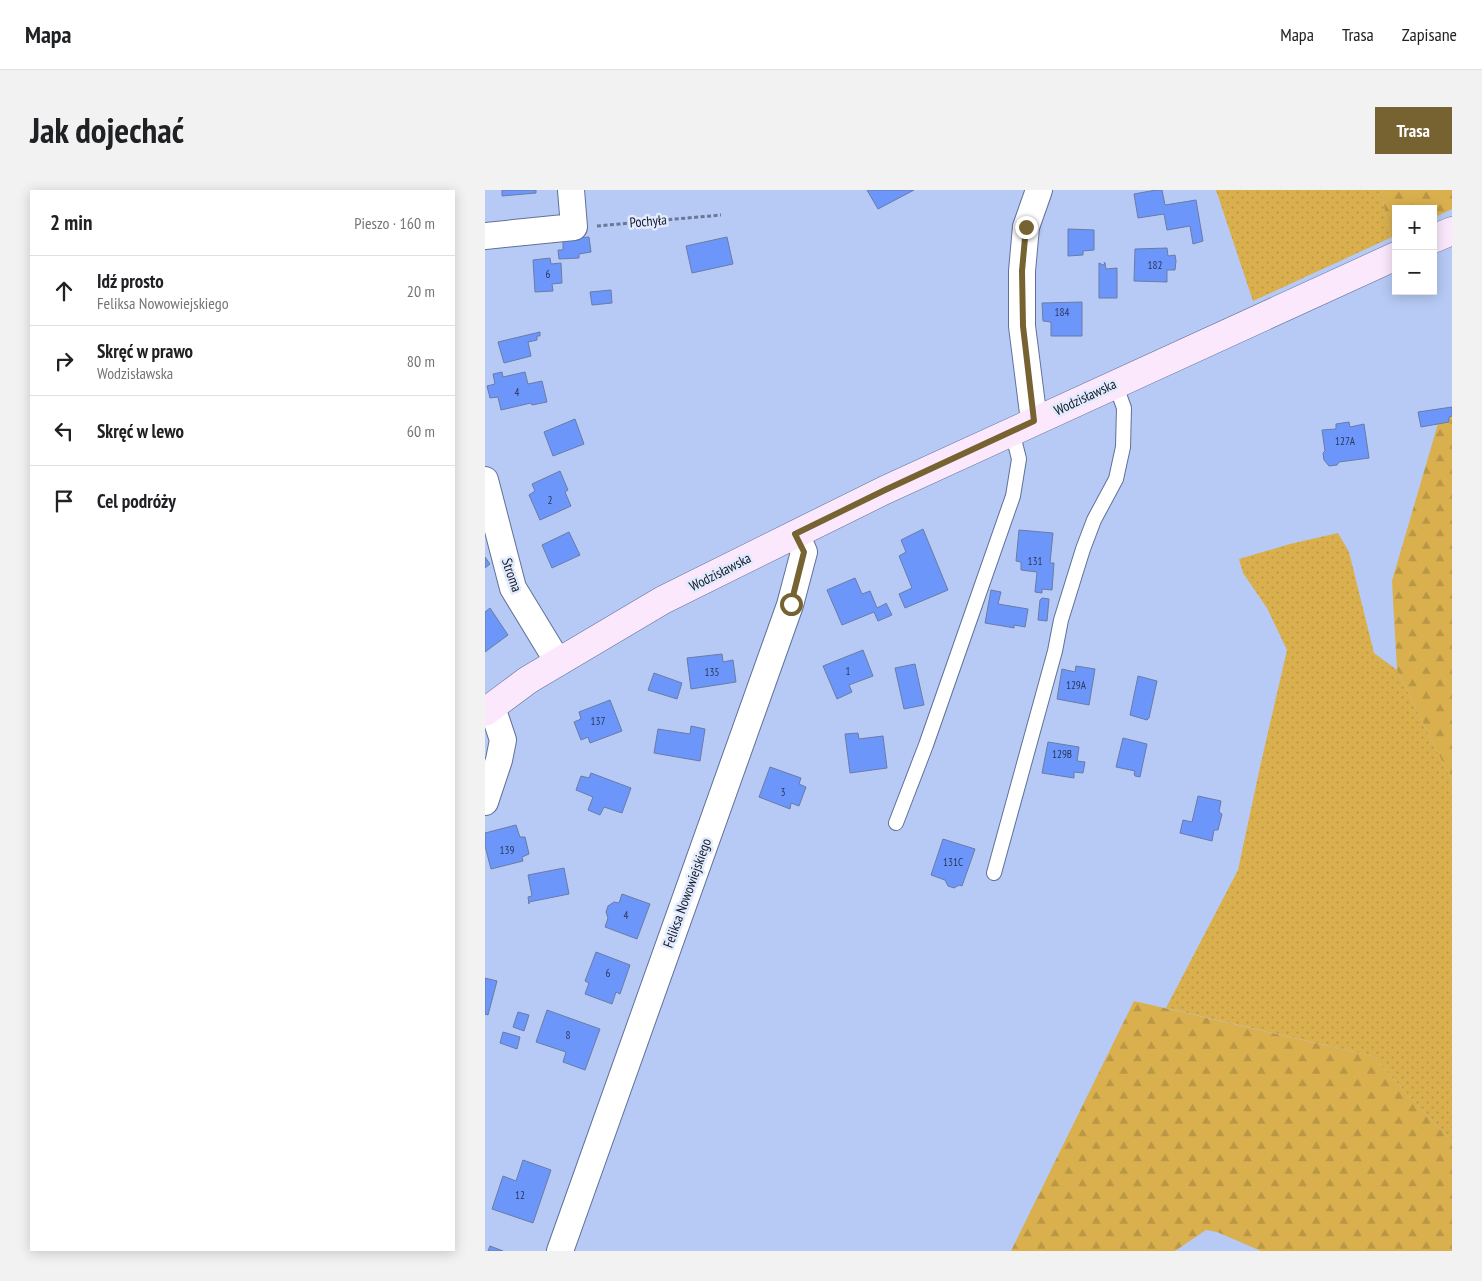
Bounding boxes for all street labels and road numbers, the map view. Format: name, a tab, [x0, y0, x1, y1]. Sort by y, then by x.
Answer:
street label: Pochyła	[629, 210, 667, 232]
street label: Wodzisławska	[1051, 375, 1119, 419]
street label: Wodzisławska	[686, 549, 754, 595]
street label: Stroma	[498, 556, 526, 594]
street label: Feliksa Nowowiejskiego	[659, 836, 715, 950]

